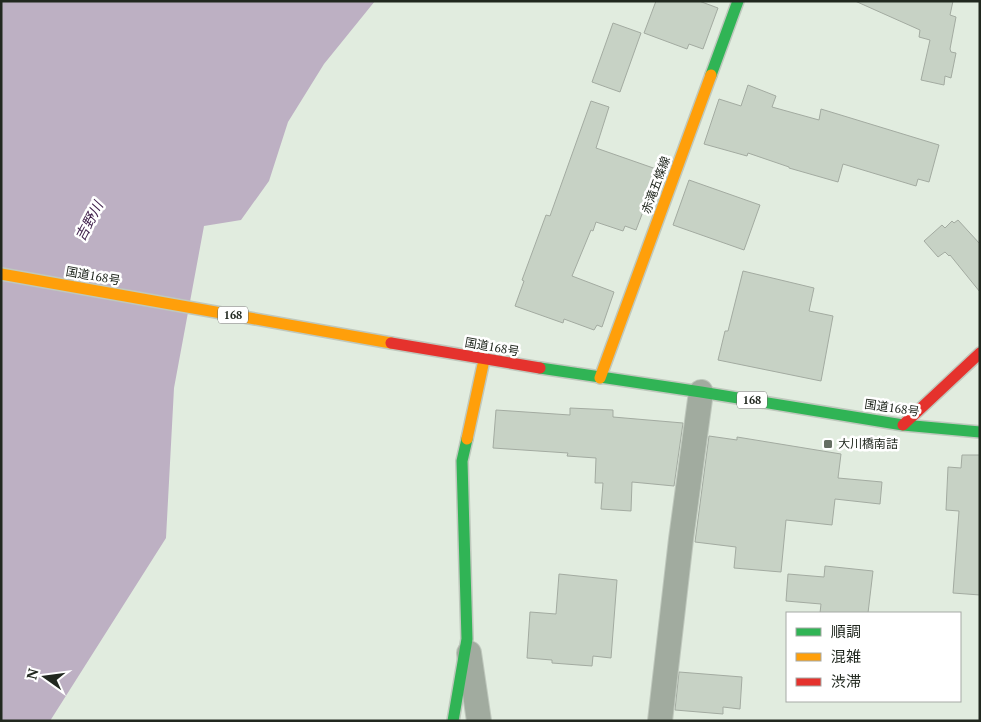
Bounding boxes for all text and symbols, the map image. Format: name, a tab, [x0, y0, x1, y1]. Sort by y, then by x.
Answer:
street label: 赤滝五條線	[638, 154, 673, 216]
water label: 吉野川	[70, 196, 108, 244]
street label: 国道168号	[65, 263, 122, 288]
road number: 168	[218, 306, 248, 324]
street label: 国道168号	[464, 334, 521, 359]
road number: 168	[737, 392, 767, 408]
street label: 国道168号	[864, 396, 920, 419]
place label: 大川橋南詰	[838, 436, 898, 451]
marker: 大川橋南詰	[822, 438, 834, 450]
legend	[786, 612, 961, 702]
text: 順調	[831, 621, 861, 641]
text: 混雑	[831, 646, 861, 666]
north arrow	[20, 652, 70, 702]
text: N	[21, 666, 42, 681]
text: 渋滞	[831, 671, 861, 691]

